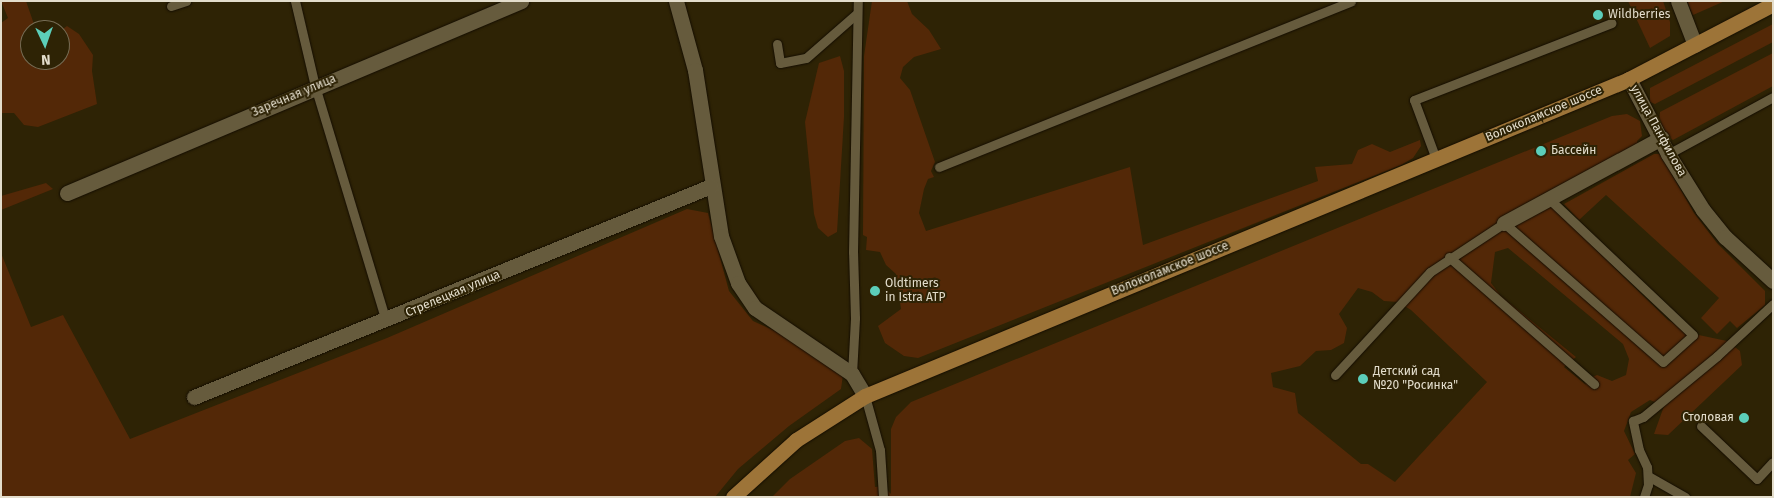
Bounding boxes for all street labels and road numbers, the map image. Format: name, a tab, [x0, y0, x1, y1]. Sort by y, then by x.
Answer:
street label: Заречная улица	[250, 72, 338, 120]
street label: Волоколамское шоссе	[1484, 83, 1604, 145]
street label: улица Панфилова	[1627, 83, 1689, 179]
street label: Волоколамское шоссе	[1109, 239, 1231, 299]
street label: Стрелецкая улица	[404, 268, 502, 320]

